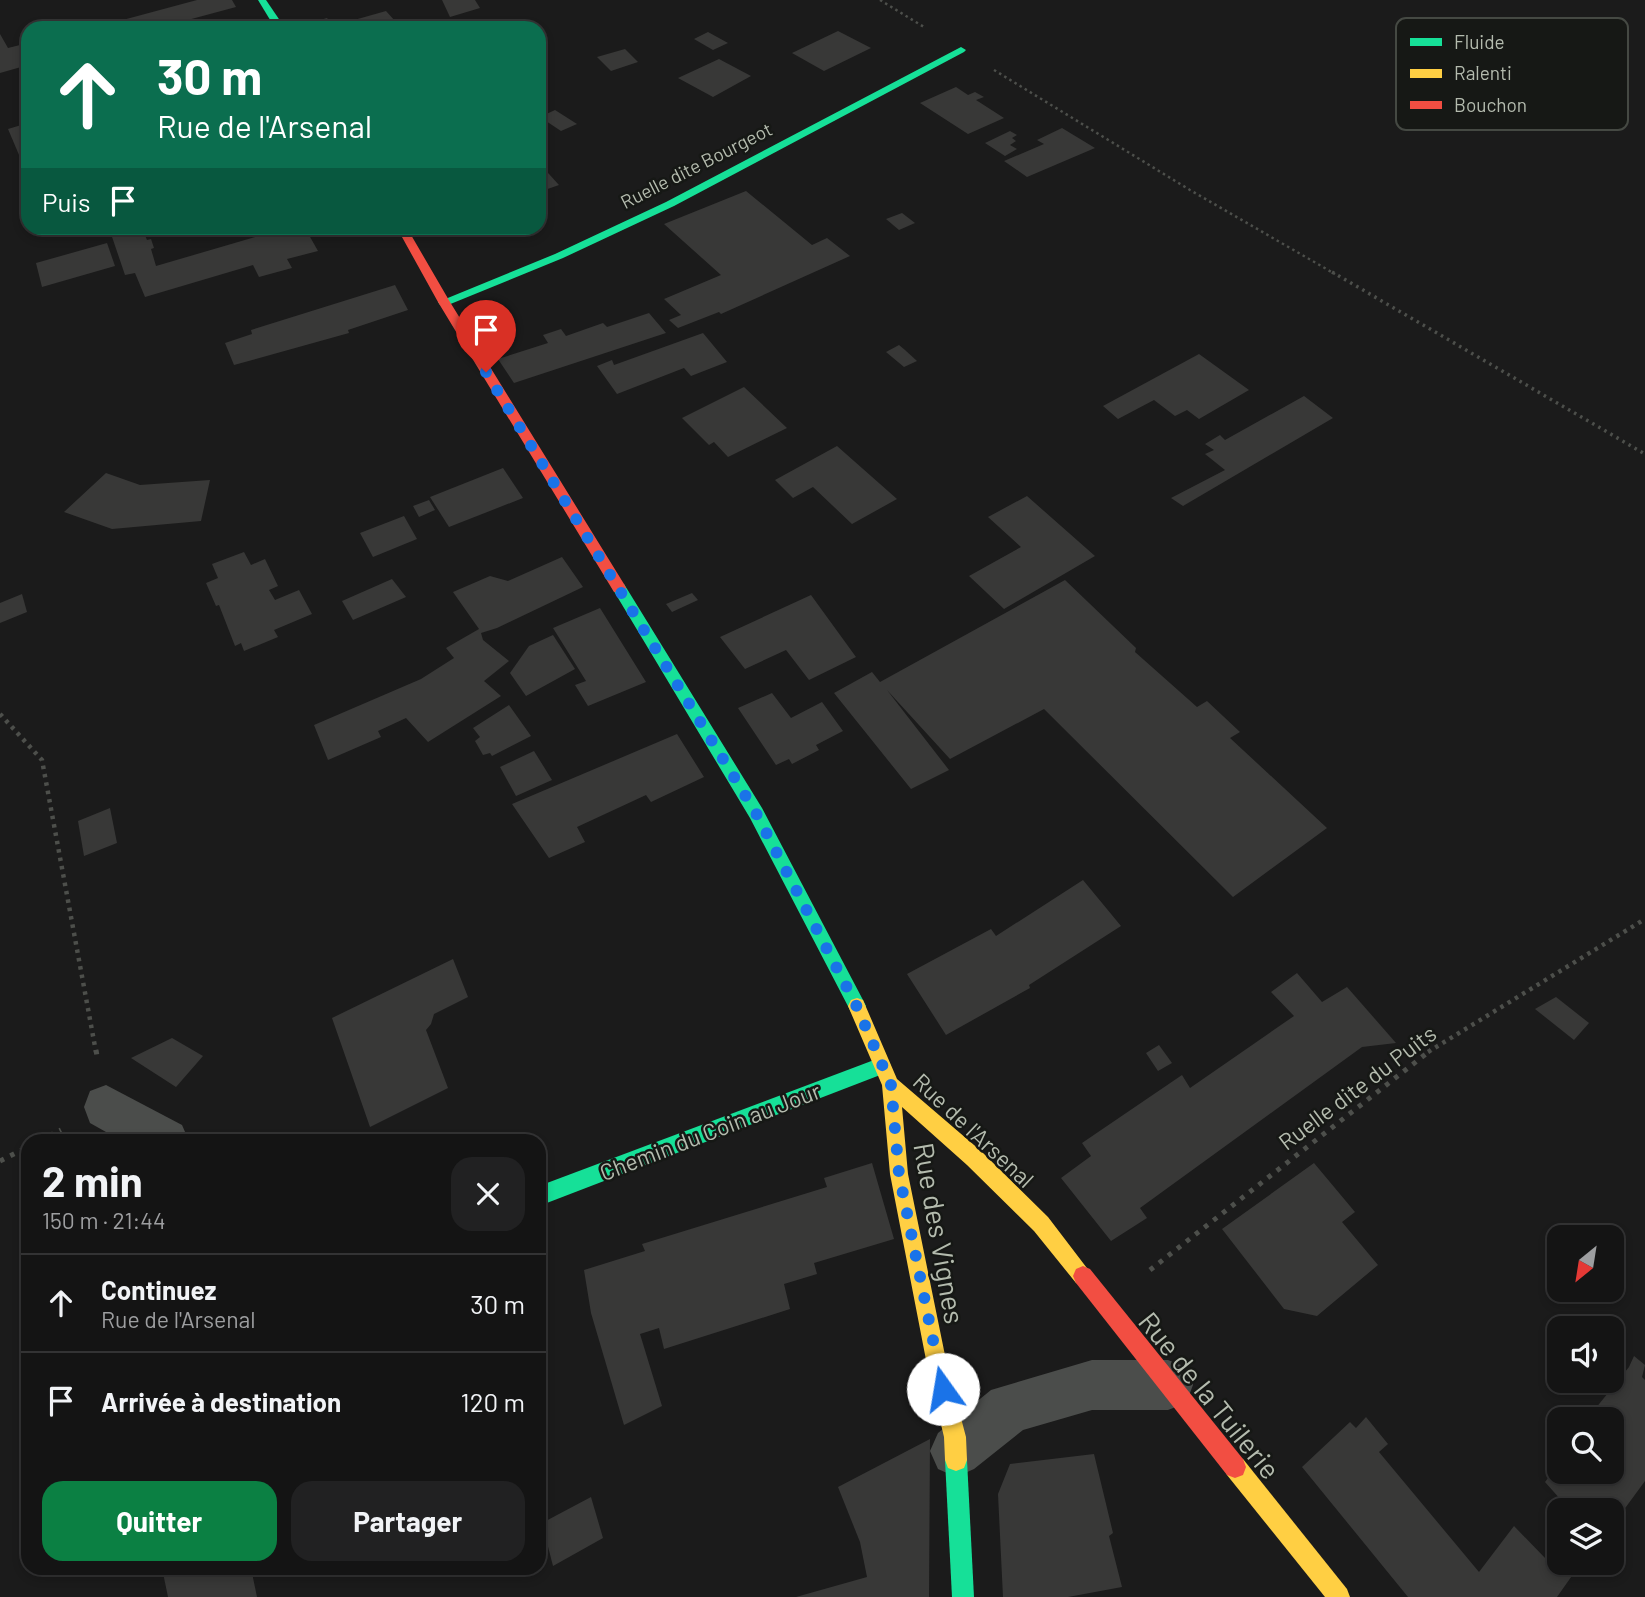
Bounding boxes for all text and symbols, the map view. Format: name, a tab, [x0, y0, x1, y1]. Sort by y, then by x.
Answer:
legend	[1396, 18, 1628, 130]
text: Fluide	[1454, 30, 1505, 53]
text: 30 m	[157, 46, 262, 105]
icon: ahead	[42, 49, 133, 140]
text: Ralenti	[1454, 61, 1512, 84]
text: Bouchon	[1454, 93, 1527, 116]
text: Rue de l'Arsenal	[157, 106, 372, 144]
street label: Ruelle dite Bourgeot	[616, 117, 776, 213]
icon: arrive	[104, 182, 142, 220]
text: Puis	[42, 186, 90, 217]
pin	[456, 300, 516, 372]
icon: arrive	[467, 311, 505, 349]
street label: Ruelle dite du Puits	[1273, 1019, 1441, 1155]
street label: Rue de l'Arsenal	[908, 1067, 1040, 1193]
street label: Chemin du Coin au Jour	[596, 1076, 825, 1186]
street label: Rue des Vignes	[907, 1140, 973, 1326]
text: 2 min	[42, 1155, 143, 1205]
button: close	[451, 1157, 525, 1231]
text: 150 m · 21:44	[42, 1206, 166, 1234]
north arrow	[1547, 1225, 1624, 1302]
map controls	[1547, 1225, 1624, 1575]
text: Continuez	[101, 1274, 217, 1305]
icon: ahead	[42, 1284, 80, 1322]
text: 30 m	[470, 1288, 525, 1319]
text: Rue de l'Arsenal	[101, 1305, 256, 1333]
street label: Rue de la Tuilerie	[1132, 1305, 1288, 1485]
button: sound	[1547, 1316, 1624, 1393]
position arrow	[906, 1352, 980, 1426]
icon: arrive	[42, 1382, 80, 1420]
text: Arrivée à destination	[101, 1386, 341, 1417]
text: 120 m	[461, 1386, 525, 1417]
button: search	[1547, 1407, 1624, 1484]
button: Quitter	[42, 1481, 277, 1561]
button: Partager	[291, 1481, 525, 1561]
button: layers	[1547, 1498, 1624, 1575]

